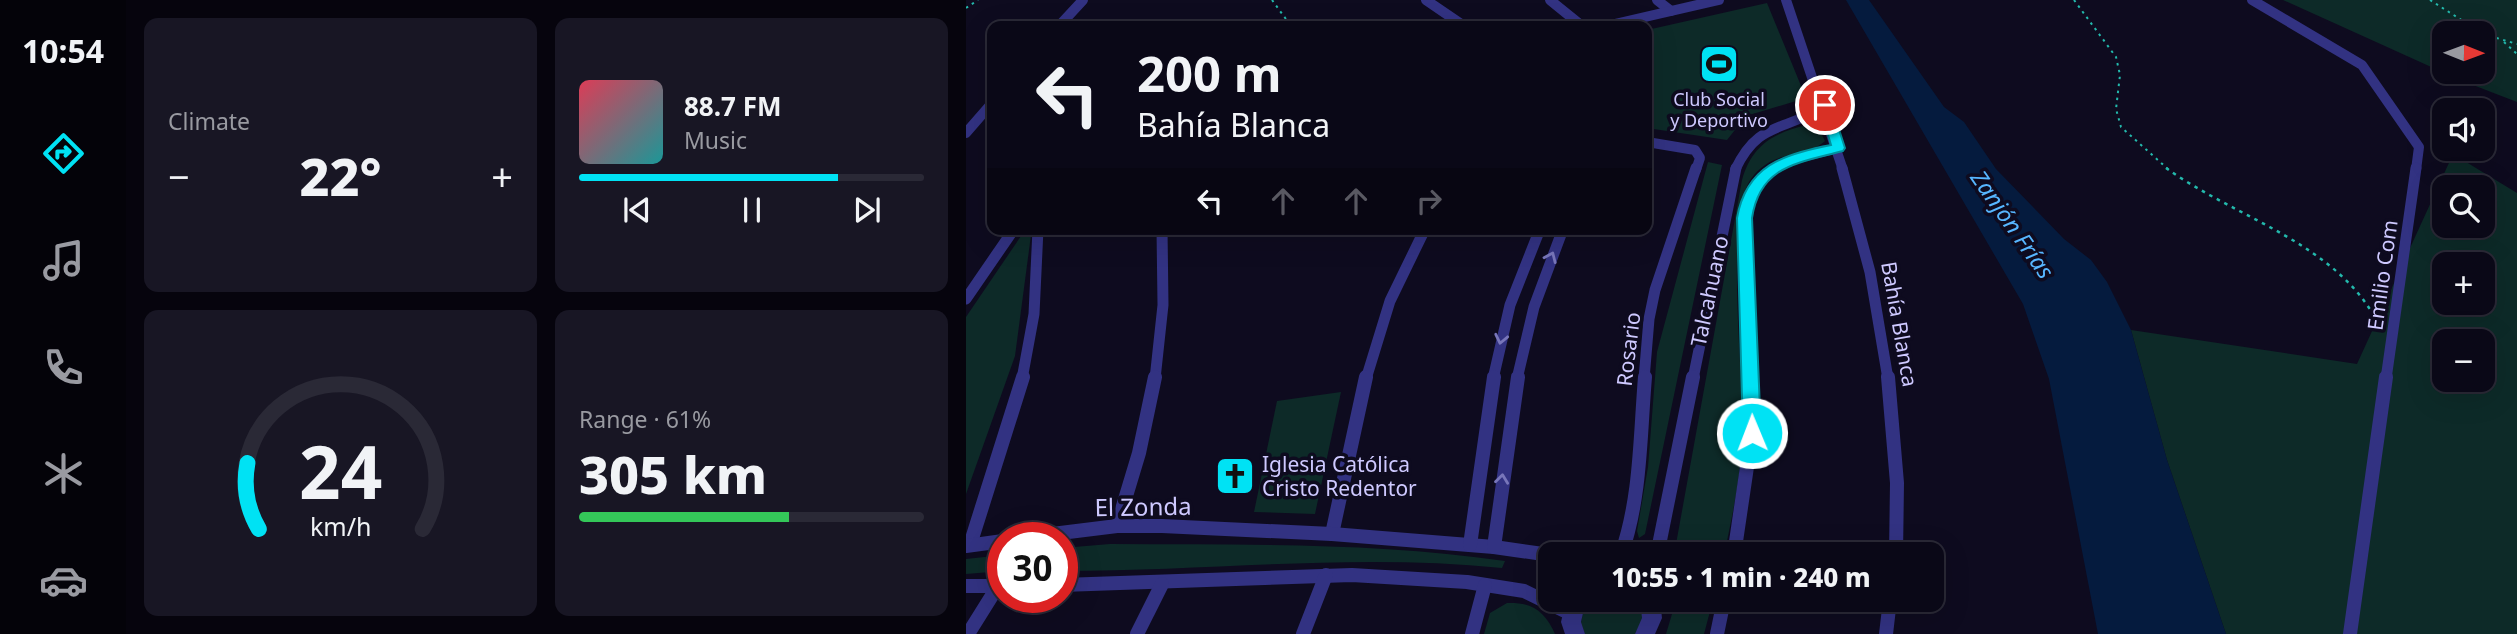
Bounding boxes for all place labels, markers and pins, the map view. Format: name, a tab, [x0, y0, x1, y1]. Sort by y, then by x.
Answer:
sports icon: Club Social y Deportivo	[1698, 43, 1740, 85]
pin	[1795, 75, 1855, 135]
place label: Club Social y Deportivo	[1670, 87, 1768, 132]
place label: Iglesia Católica Cristo Redentor	[1262, 450, 1417, 502]
church icon: Iglesia Católica Cristo Redentor	[1214, 455, 1256, 497]

